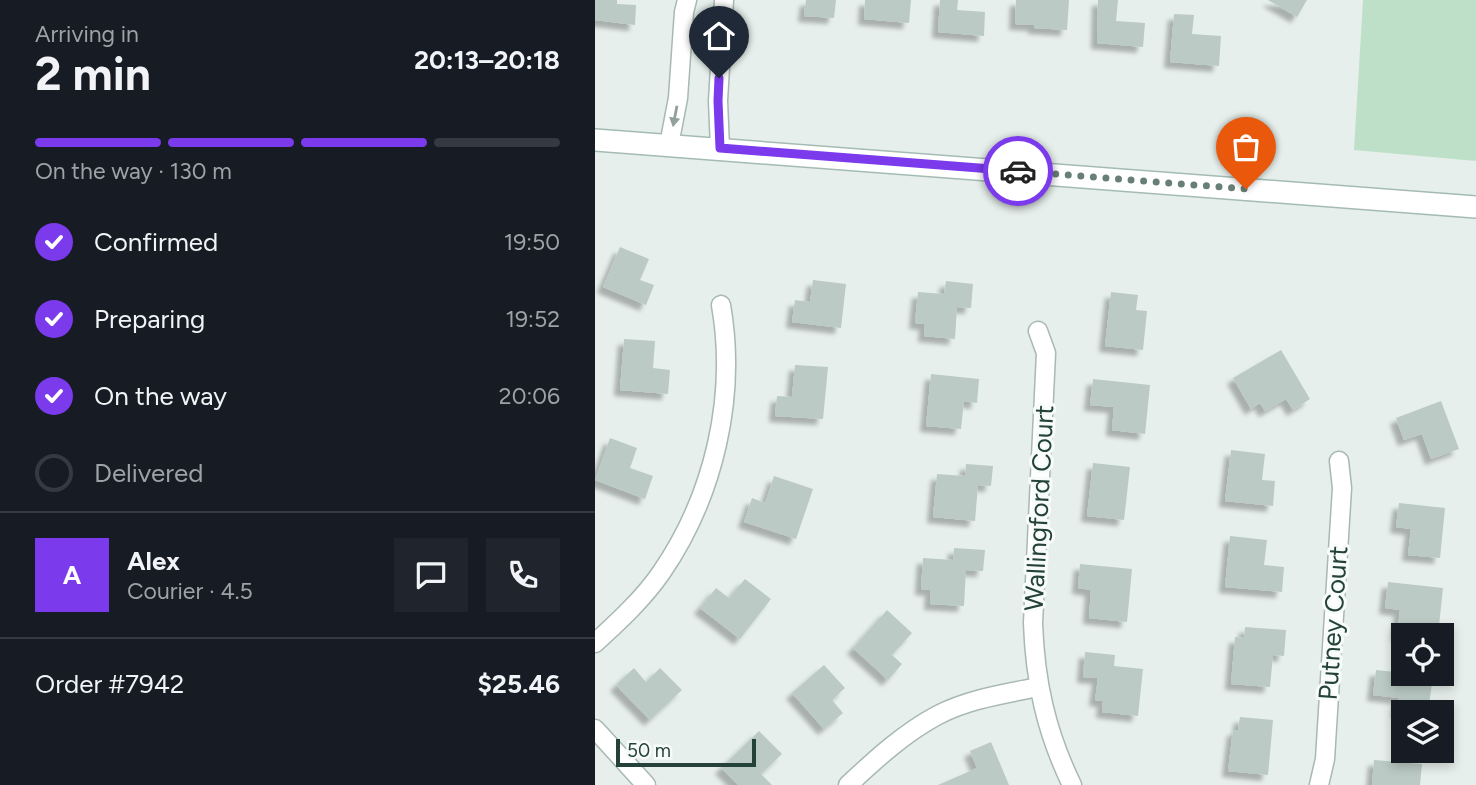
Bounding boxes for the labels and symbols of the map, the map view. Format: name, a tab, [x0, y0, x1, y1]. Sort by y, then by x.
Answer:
pin	[689, 6, 749, 78]
one-way arrow	[669, 105, 680, 127]
pin	[1216, 117, 1276, 189]
courier	[983, 136, 1053, 206]
street label: Wallingford Court	[1018, 404, 1060, 612]
street label: Putney Court	[1312, 545, 1354, 701]
scale bar	[616, 736, 756, 768]

